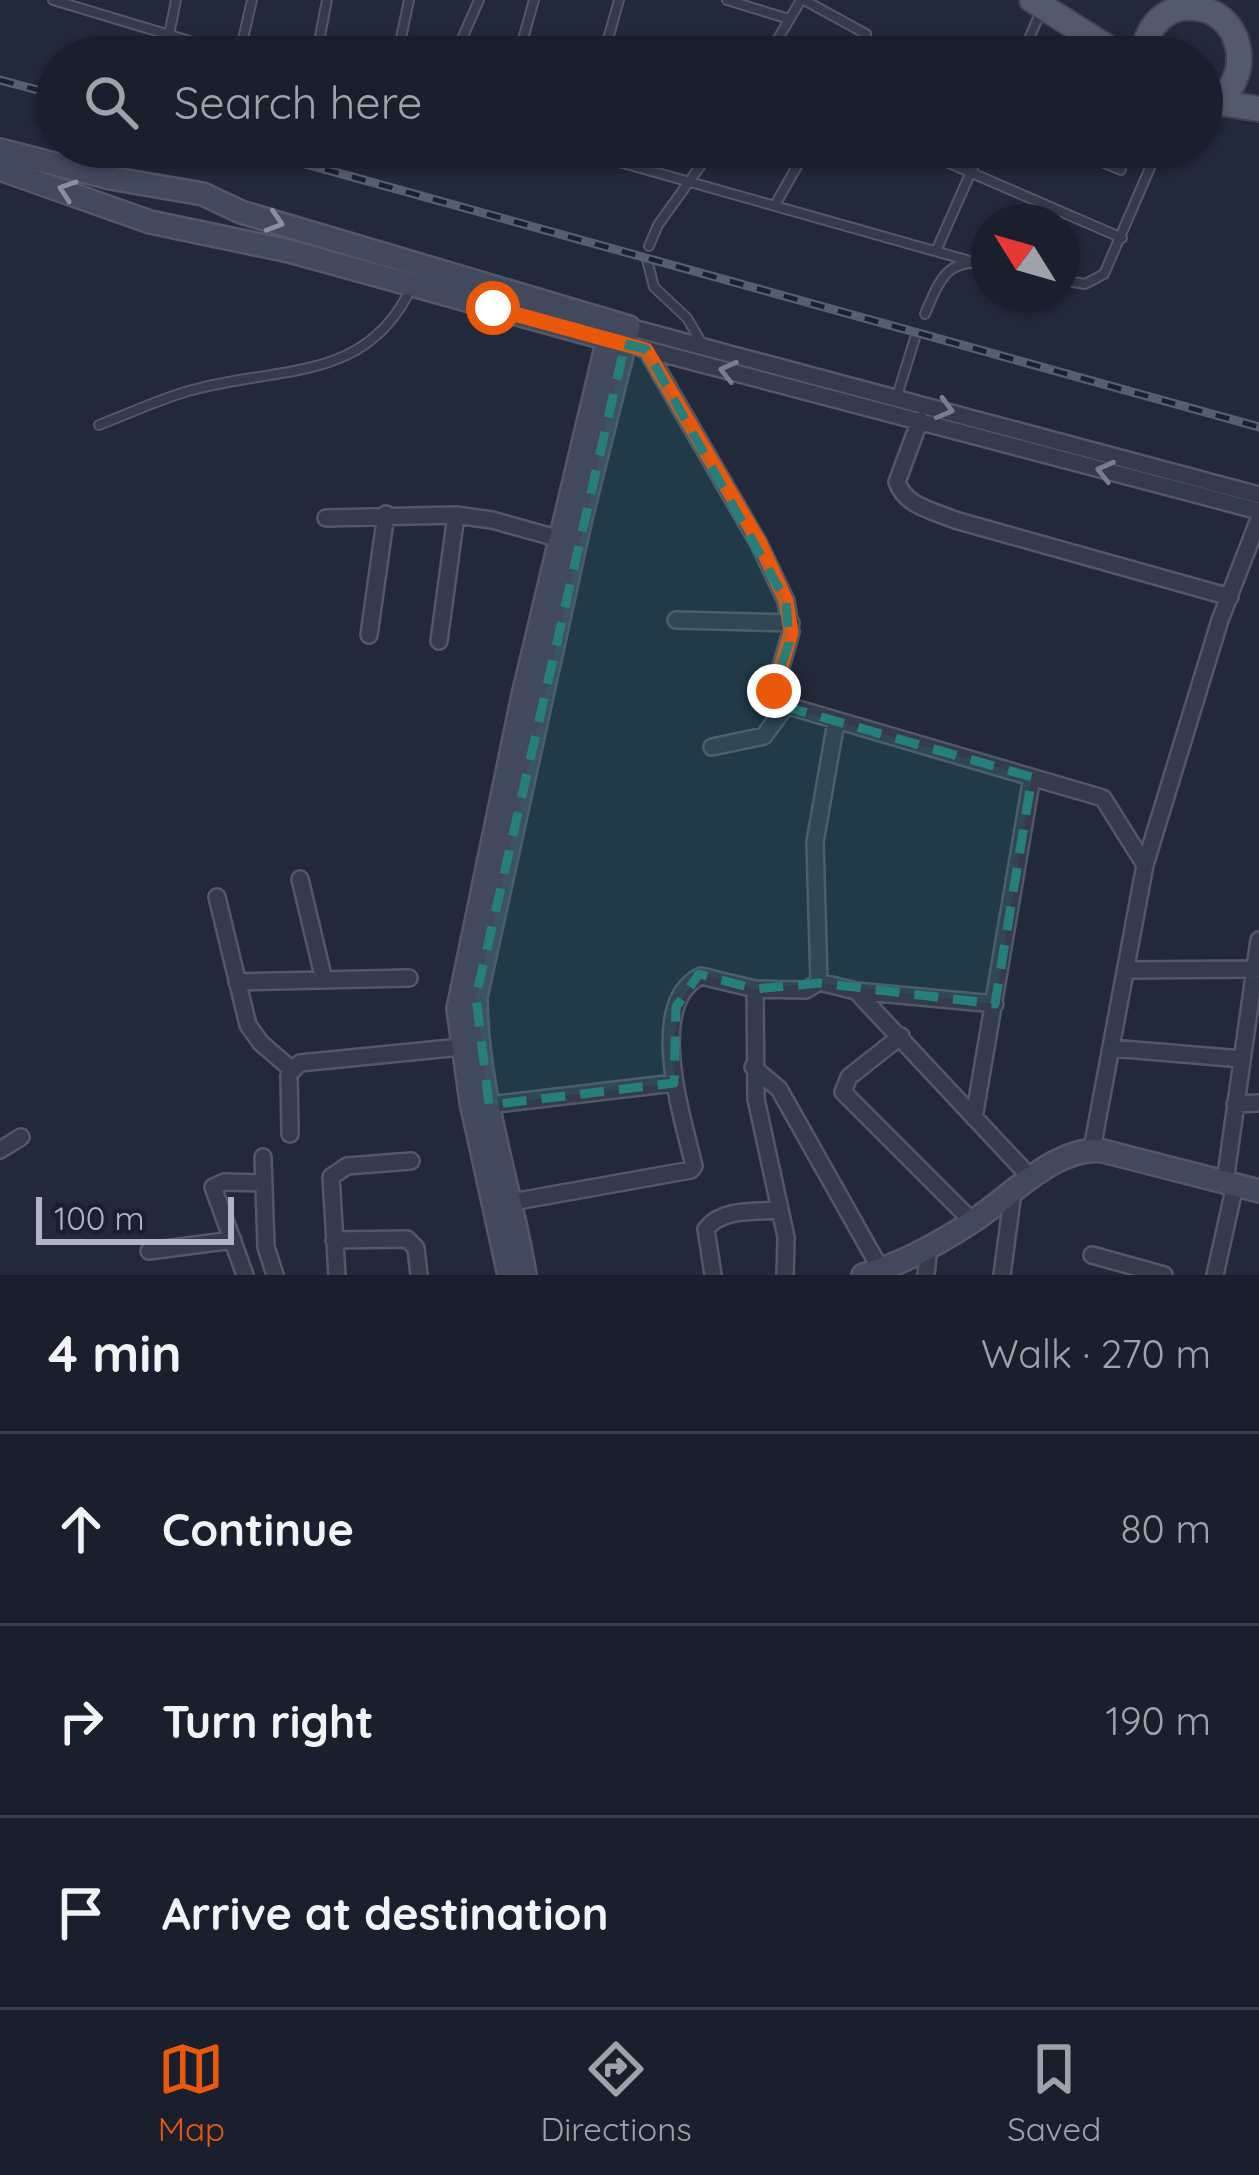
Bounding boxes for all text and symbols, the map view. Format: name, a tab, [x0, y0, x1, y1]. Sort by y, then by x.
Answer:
search box	[36, 36, 1223, 168]
icon: search	[78, 69, 144, 135]
text: Search here	[174, 74, 422, 130]
one-way arrow	[58, 180, 79, 205]
north arrow	[971, 204, 1079, 312]
one-way arrow	[264, 208, 285, 233]
route start	[466, 281, 520, 335]
one-way arrow	[719, 360, 739, 385]
one-way arrow	[935, 395, 955, 420]
one-way arrow	[1095, 460, 1116, 485]
route end	[747, 664, 801, 718]
scale bar	[36, 1191, 234, 1244]
text: 100 m	[54, 1197, 145, 1238]
text: 4 min	[48, 1321, 182, 1385]
text: Walk · 270 m	[981, 1329, 1211, 1378]
icon: ahead	[48, 1496, 114, 1562]
text: Continue	[162, 1501, 354, 1557]
text: 80 m	[1121, 1504, 1211, 1553]
icon: right	[48, 1688, 114, 1754]
text: Turn right	[162, 1693, 374, 1749]
text: 190 m	[1105, 1696, 1211, 1745]
icon: arrive	[48, 1880, 114, 1946]
text: Arrive at destination	[162, 1885, 608, 1941]
tab: Map	[158, 2036, 225, 2149]
tab: Directions	[540, 2036, 692, 2149]
tab: Saved	[1007, 2036, 1101, 2149]

